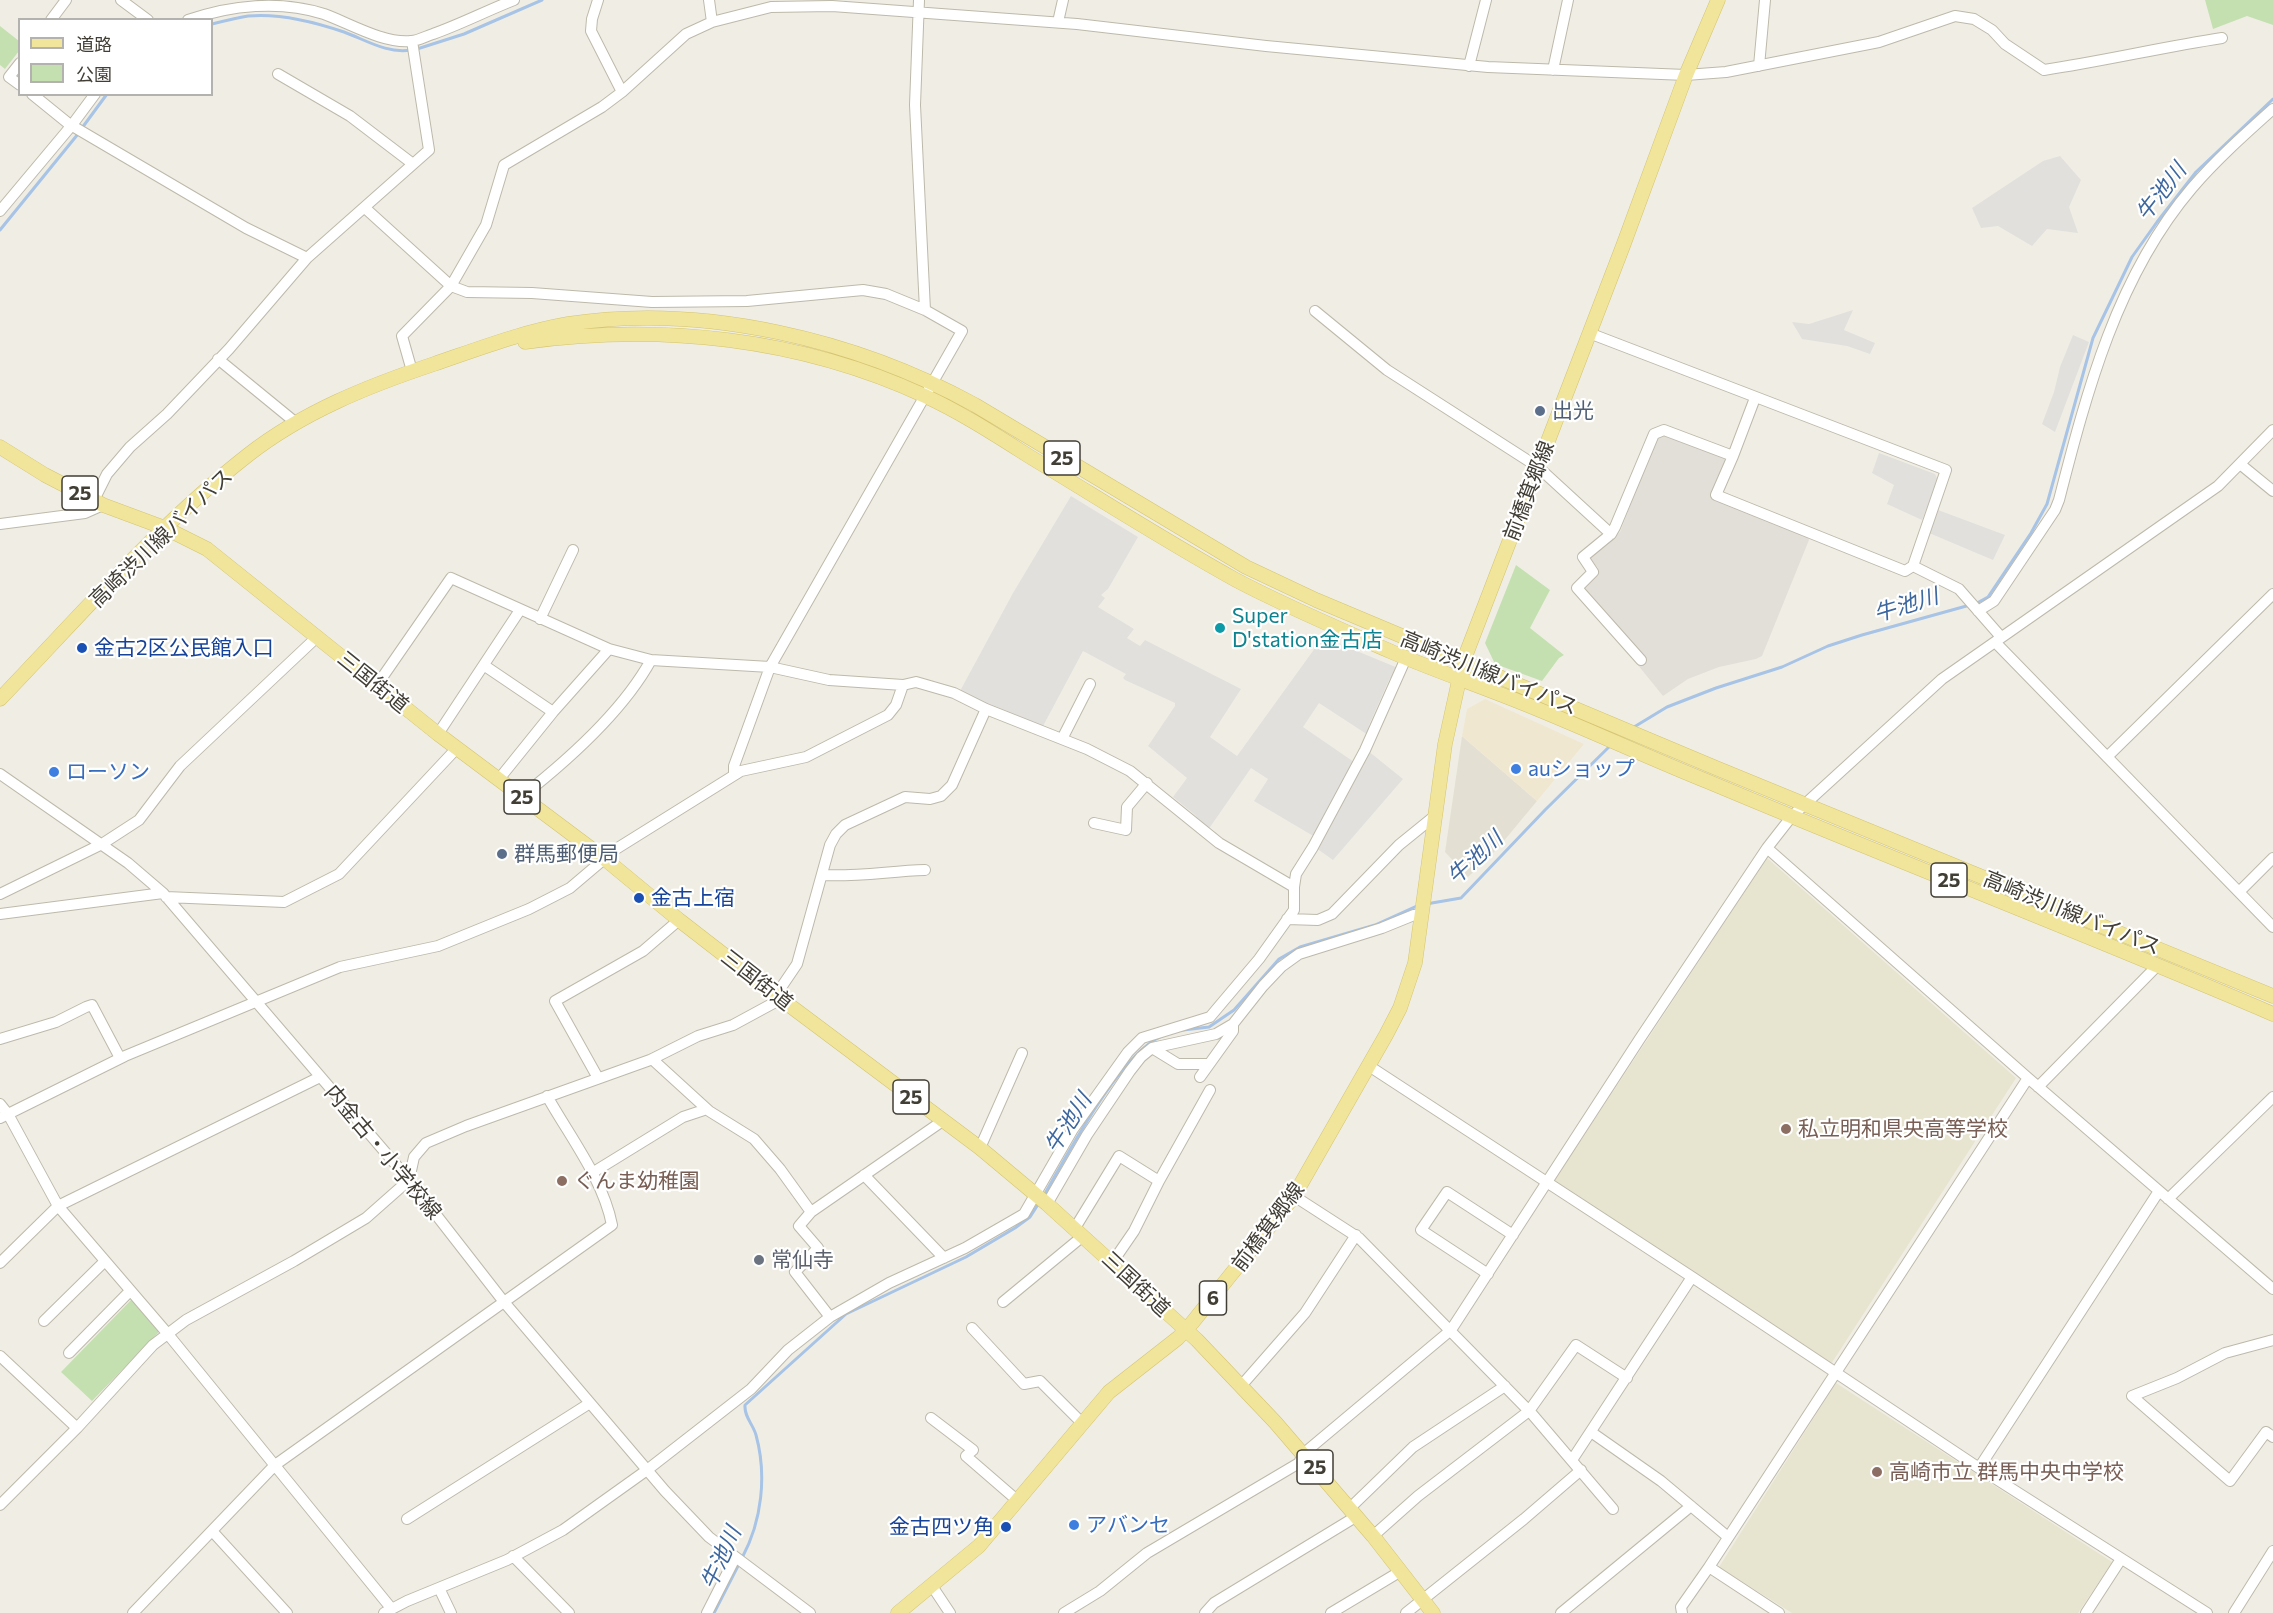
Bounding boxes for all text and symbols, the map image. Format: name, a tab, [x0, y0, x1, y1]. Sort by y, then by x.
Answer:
legend	[18, 18, 213, 96]
text: 道路	[76, 33, 112, 55]
text: 公園	[76, 63, 112, 85]
water label: 牛池川	[2130, 158, 2192, 226]
place label: 出光	[1552, 398, 1594, 424]
marker: 出光	[1533, 404, 1547, 418]
street label: 前橋箕郷線	[1498, 437, 1560, 545]
road number: 25	[1044, 441, 1080, 475]
street label: 高崎渋川線バイパス	[84, 463, 238, 613]
road number: 25	[62, 476, 98, 510]
water label: 牛池川	[1871, 583, 1941, 627]
place label: Super D'station金古店	[1232, 603, 1382, 653]
marker: Super D'station金古店	[1213, 621, 1227, 635]
street label: 高崎渋川線バイパス	[1397, 626, 1581, 720]
place label: 金古2区公民館入口	[94, 635, 274, 661]
marker: 金古2区公民館入口	[75, 641, 89, 655]
street label: 三国街道	[332, 646, 414, 718]
place label: auショップ	[1528, 756, 1635, 782]
place label: ローソン	[66, 759, 150, 785]
marker: auショップ	[1509, 762, 1523, 776]
marker: ローソン	[47, 765, 61, 779]
road number: 25	[504, 780, 540, 814]
water label: 牛池川	[1442, 826, 1508, 890]
place label: 群馬郵便局	[514, 841, 619, 867]
marker: 群馬郵便局	[495, 847, 509, 861]
road number: 25	[1931, 863, 1967, 897]
street label: 高崎渋川線バイパス	[1980, 866, 2164, 960]
place label: 金古上宿	[651, 885, 735, 911]
marker: 金古上宿	[632, 891, 646, 905]
street label: 三国街道	[716, 944, 798, 1016]
street label: 内金古・小学校線	[319, 1080, 447, 1224]
road number: 25	[893, 1080, 929, 1114]
water label: 牛池川	[1039, 1088, 1097, 1158]
place label: 私立明和県央高等学校	[1798, 1116, 2008, 1142]
marker: 私立明和県央高等学校	[1779, 1122, 1793, 1136]
place label: ぐんま幼稚園	[574, 1168, 700, 1194]
marker: ぐんま幼稚園	[555, 1174, 569, 1188]
street label: 前橋箕郷線	[1226, 1177, 1310, 1277]
street label: 三国街道	[1097, 1246, 1175, 1322]
place label: 常仙寺	[771, 1247, 834, 1273]
marker: 常仙寺	[752, 1253, 766, 1267]
road number: 6	[1200, 1281, 1226, 1315]
road number: 25	[1297, 1450, 1333, 1484]
place label: 高崎市立 群馬中央中学校	[1889, 1459, 2124, 1485]
marker: 高崎市立 群馬中央中学校	[1870, 1465, 1884, 1479]
place label: アバンセ	[1086, 1512, 1170, 1538]
place label: 金古四ツ角	[889, 1514, 994, 1540]
marker: アバンセ	[1067, 1518, 1081, 1532]
marker: 金古四ツ角	[999, 1520, 1013, 1534]
water label: 牛池川	[696, 1522, 746, 1594]

